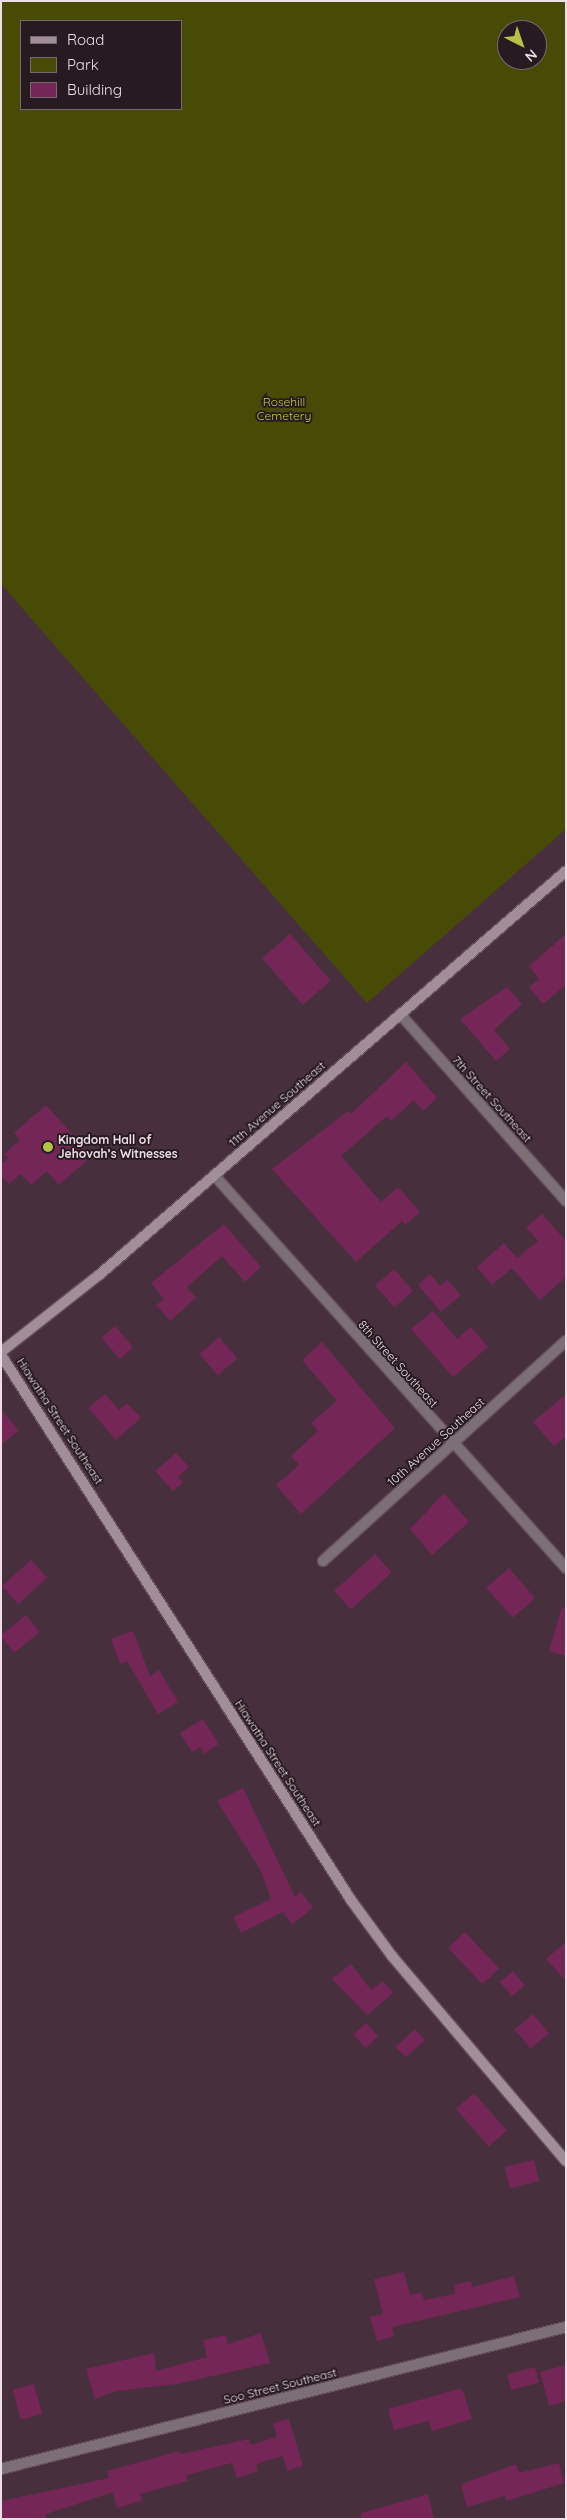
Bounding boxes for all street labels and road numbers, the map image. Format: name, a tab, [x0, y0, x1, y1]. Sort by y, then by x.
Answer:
street label: 7th Street Southeast	[449, 1053, 535, 1145]
street label: 11th Avenue Southeast	[226, 1058, 328, 1150]
street label: 8th Street Southeast	[355, 1317, 441, 1411]
street label: Hiawatha Street Southeast	[14, 1355, 106, 1487]
street label: 10th Avenue Southeast	[385, 1395, 487, 1489]
street label: Hiawatha Street Southeast	[232, 1697, 324, 1829]
street label: Soo Street Southeast	[222, 2365, 338, 2407]

